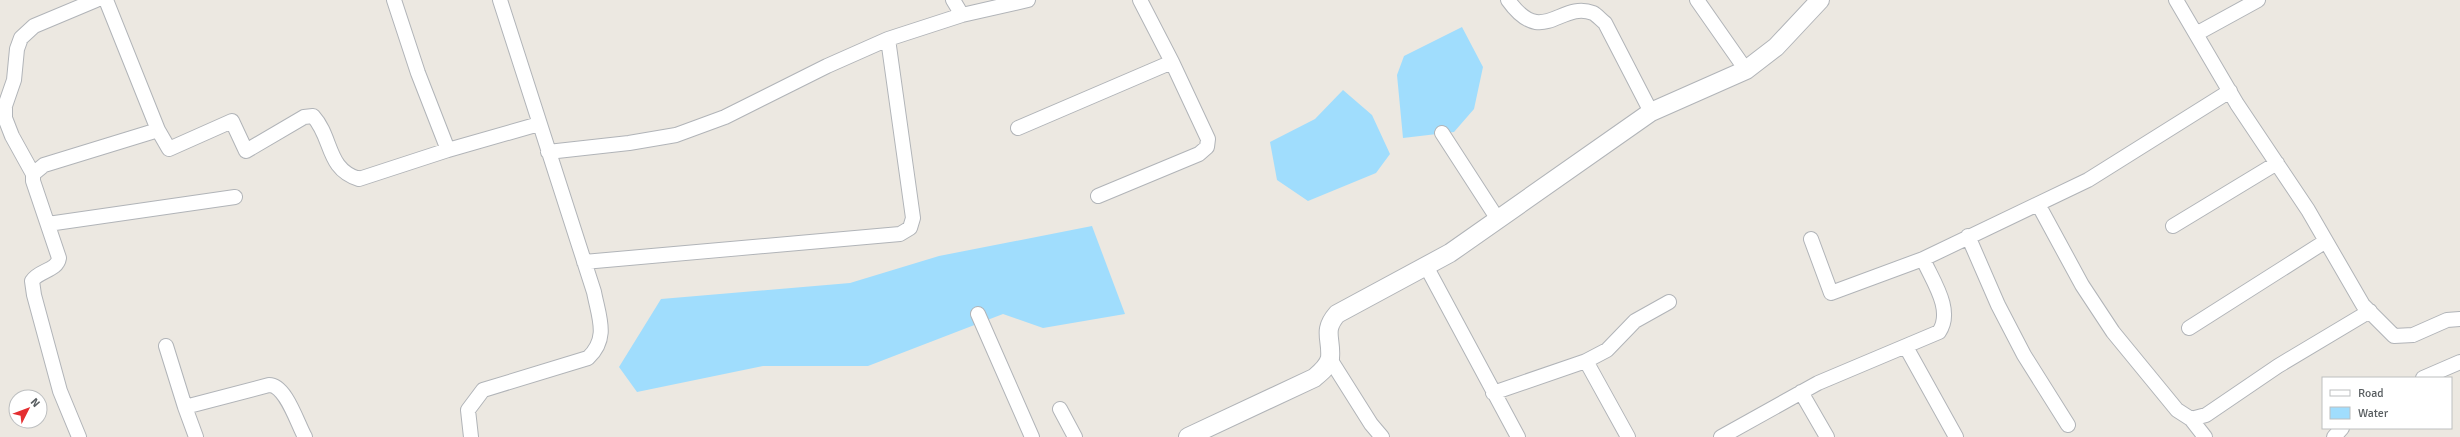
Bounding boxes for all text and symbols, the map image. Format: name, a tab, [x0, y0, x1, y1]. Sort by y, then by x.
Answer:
legend	[2322, 377, 2452, 429]
text: Road	[2358, 386, 2384, 401]
north arrow	[8, 389, 48, 429]
text: N	[28, 395, 42, 410]
text: Water	[2358, 406, 2389, 421]

